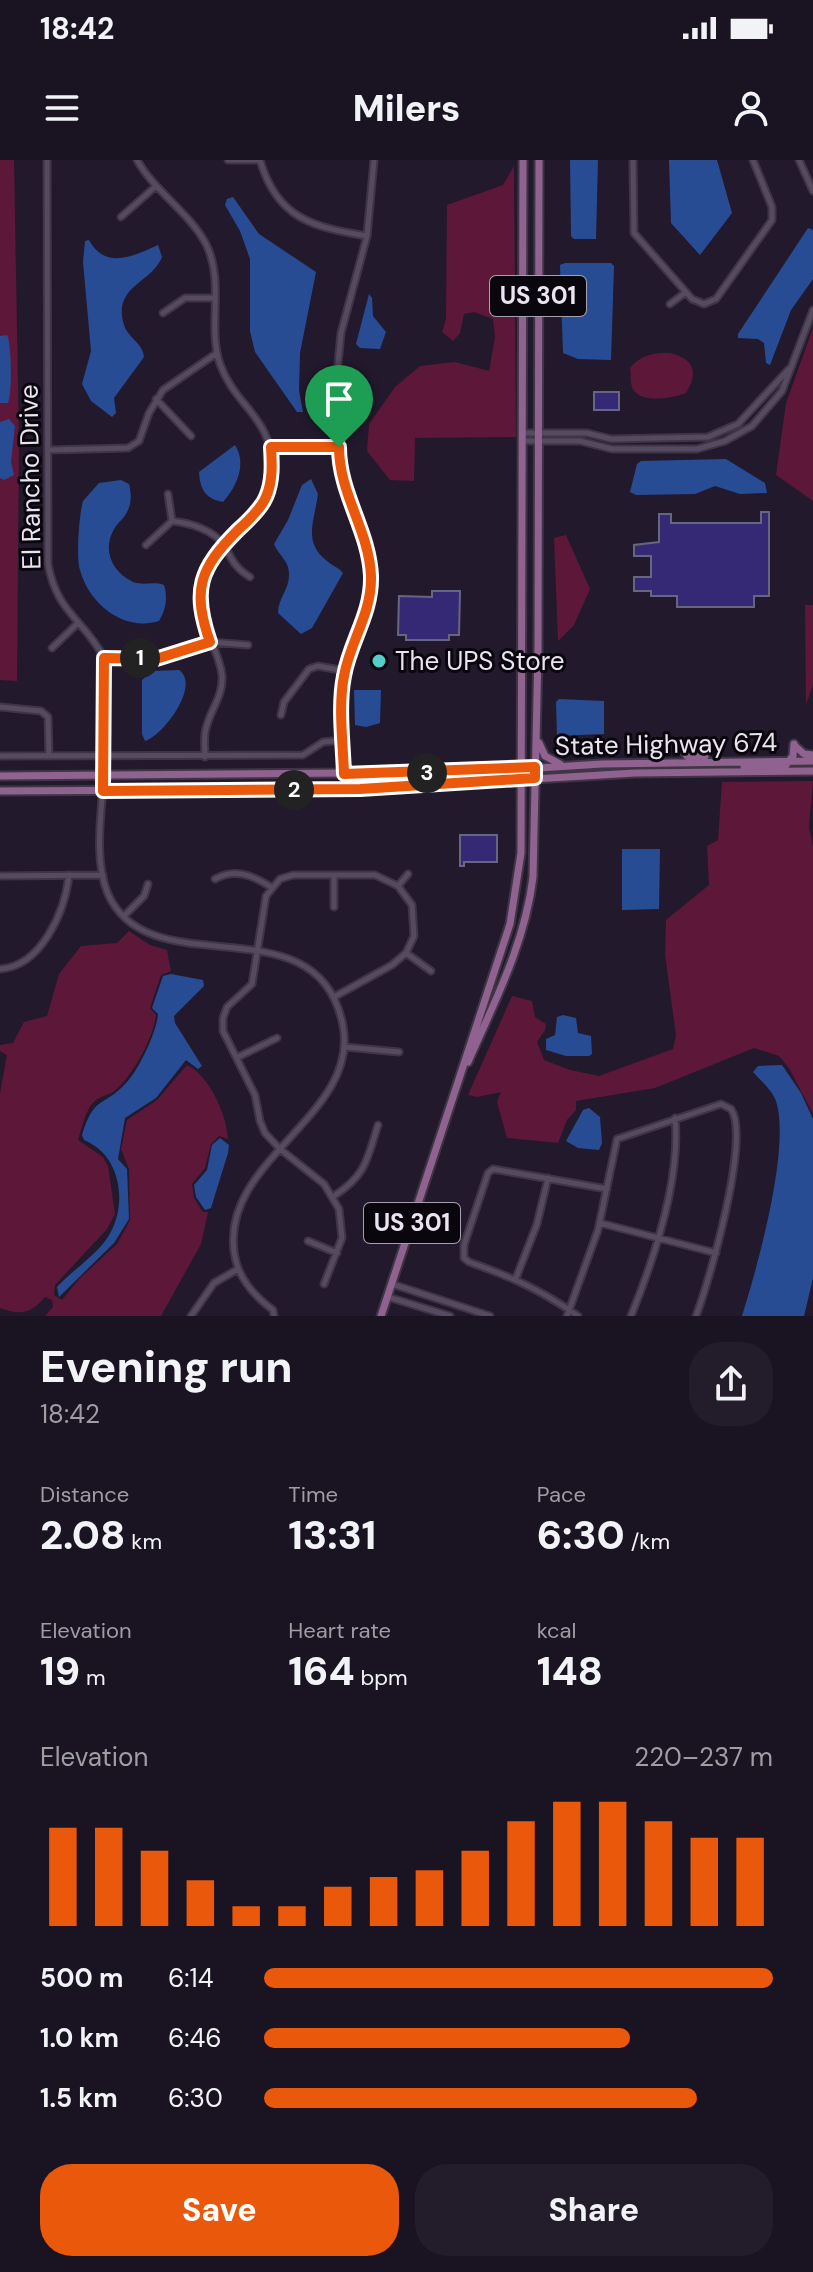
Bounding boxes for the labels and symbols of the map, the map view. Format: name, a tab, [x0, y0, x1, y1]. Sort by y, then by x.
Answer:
road number: US 301	[490, 276, 586, 316]
pin	[305, 365, 373, 447]
street label: El Rancho Drive	[11, 384, 49, 570]
pin: 1	[120, 638, 160, 678]
place label: The UPS Store	[395, 644, 565, 678]
marker: The UPS Store	[370, 652, 388, 670]
street label: State Highway 674	[555, 725, 778, 763]
pin: 3	[407, 753, 447, 793]
pin: 2	[274, 770, 314, 810]
road number: US 301	[364, 1203, 460, 1243]

